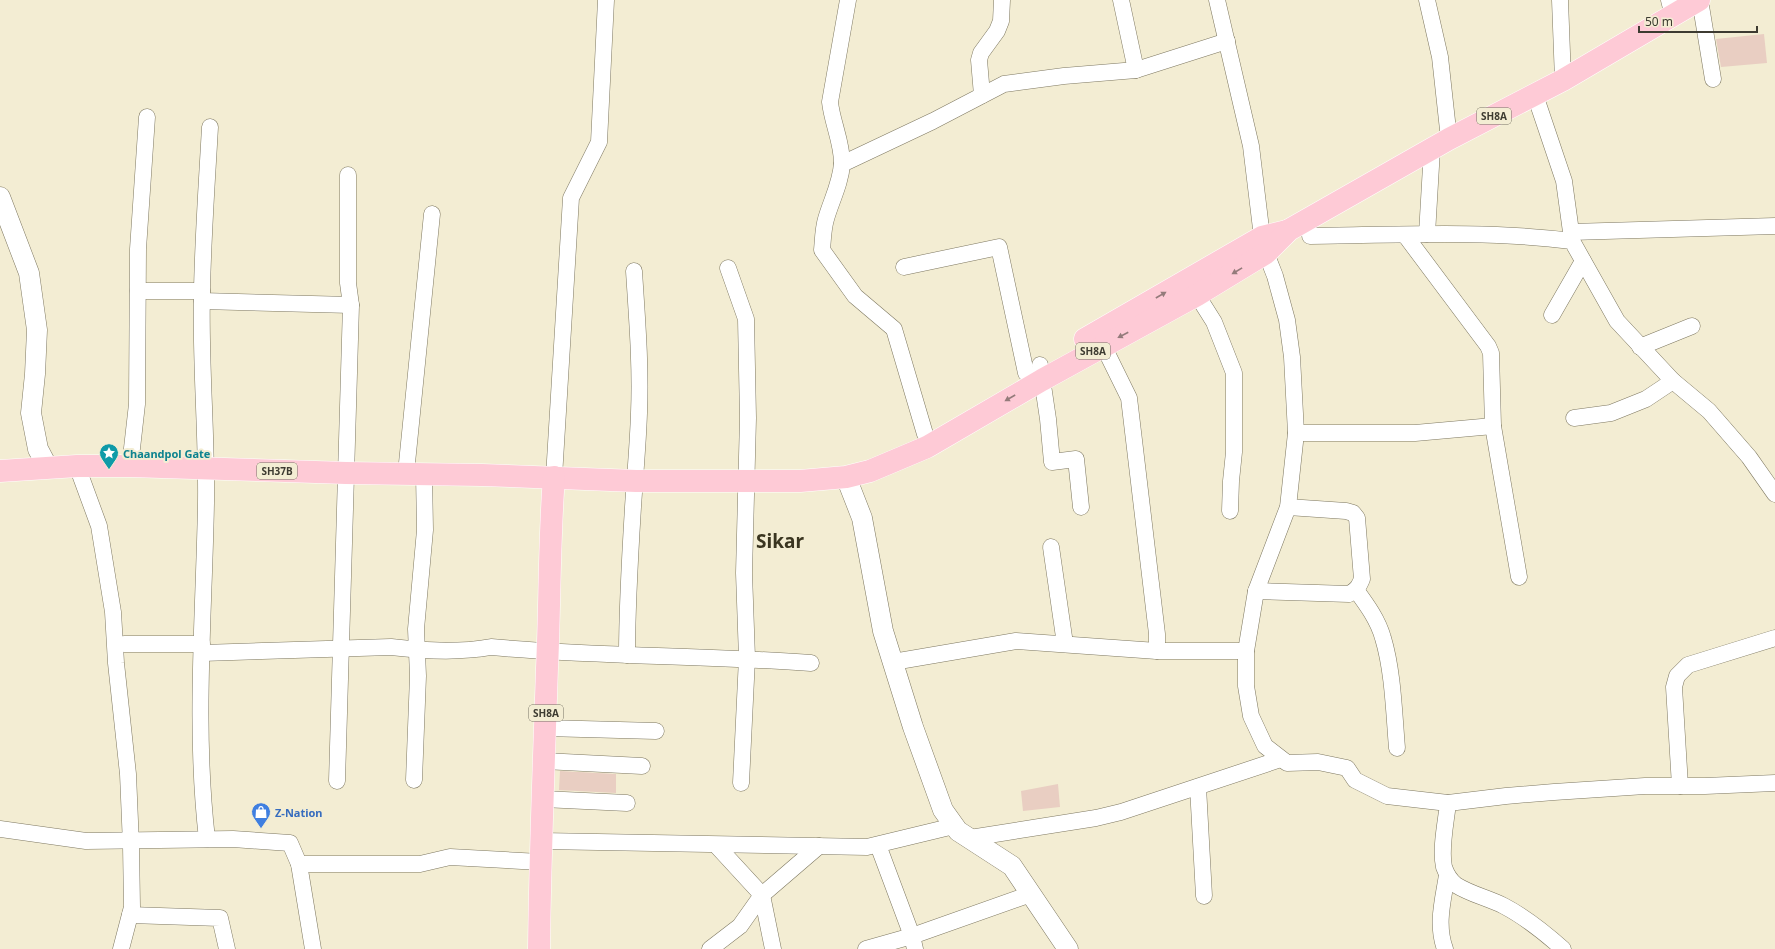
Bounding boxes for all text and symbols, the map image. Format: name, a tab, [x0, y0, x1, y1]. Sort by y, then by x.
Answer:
scale bar	[1639, 8, 1757, 34]
text: 50 m	[1645, 13, 1673, 30]
road number: SH8A	[1477, 108, 1511, 124]
one-way arrow	[1232, 267, 1242, 275]
one-way arrow	[1155, 292, 1167, 299]
one-way arrow	[1117, 331, 1129, 338]
road number: SH8A	[1076, 343, 1110, 359]
one-way arrow	[1004, 395, 1016, 402]
place icon: Chaandpol Gate	[98, 442, 120, 470]
place label: Chaandpol Gate	[123, 446, 211, 461]
road number: SH37B	[257, 463, 297, 479]
district label: Sikar	[756, 528, 804, 554]
road number: SH8A	[529, 705, 563, 721]
shop icon: Z-Nation	[250, 801, 272, 829]
place label: Z-Nation	[275, 805, 323, 820]

